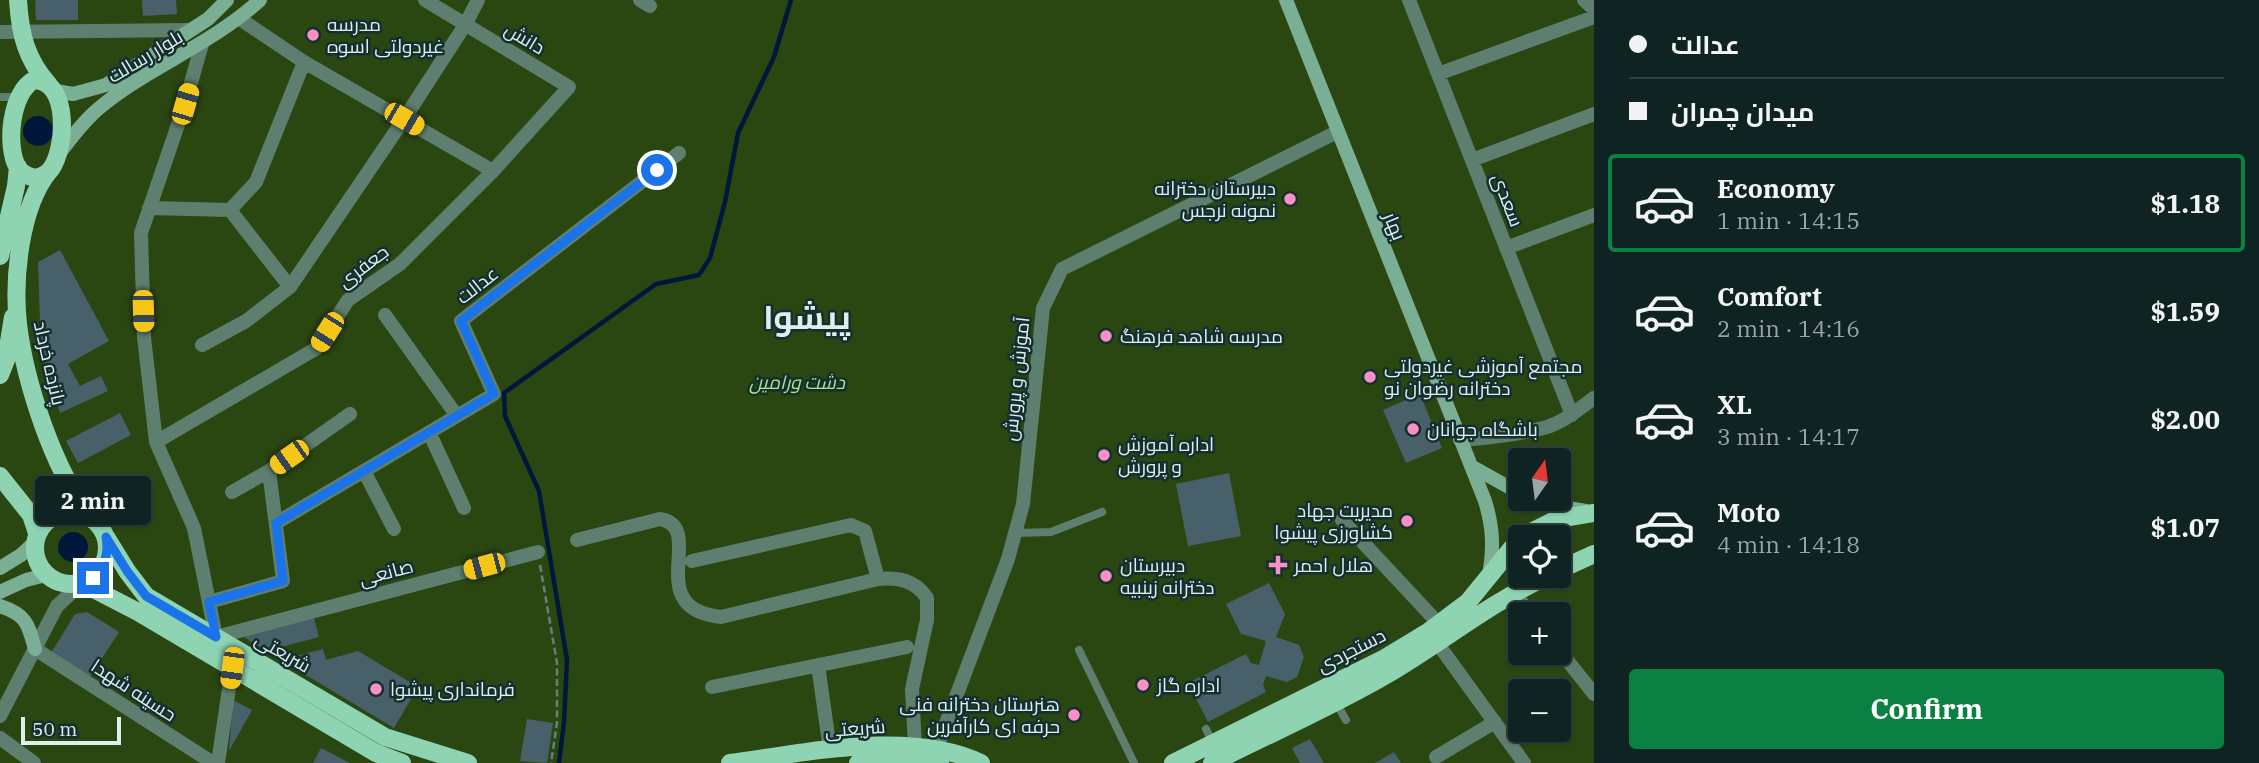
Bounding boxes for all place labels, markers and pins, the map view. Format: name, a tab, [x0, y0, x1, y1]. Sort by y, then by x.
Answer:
place label: مدرسه غیردولتی اسوه	[327, 12, 444, 58]
marker: مدرسه غیردولتی اسوه	[305, 27, 321, 43]
place label: دبیرستان دخترانه نمونه نرجس	[1154, 176, 1276, 222]
marker: دبیرستان دخترانه نمونه نرجس	[1282, 191, 1298, 207]
place label: مدرسه شاهد فرهنگ	[1120, 324, 1283, 348]
marker: مدرسه شاهد فرهنگ	[1098, 328, 1114, 344]
place label: مجتمع آموزشی غیردولتی دخترانه رضوان نو	[1384, 354, 1582, 400]
marker: مجتمع آموزشی غیردولتی دخترانه رضوان نو	[1362, 369, 1378, 385]
place label: باشگاه جوانان	[1427, 417, 1538, 441]
marker: باشگاه جوانان	[1405, 421, 1421, 437]
place label: اداره آموزش و پرورش	[1118, 432, 1214, 479]
marker: اداره آموزش و پرورش	[1096, 447, 1112, 463]
place label: مدیریت جهاد کشاورزی پیشوا	[1274, 498, 1393, 545]
marker: مدیریت جهاد کشاورزی پیشوا	[1399, 513, 1415, 529]
place label: دبیرستان دخترانه زینبیه	[1120, 553, 1214, 599]
place label: هلال احمر	[1293, 553, 1373, 577]
marker: هلال احمر	[1268, 555, 1288, 575]
marker: دبیرستان دخترانه زینبیه	[1098, 568, 1114, 584]
place label: اداره گاز	[1156, 673, 1220, 697]
place label: فرمانداری پیشوا	[390, 677, 515, 702]
marker: اداره گاز	[1135, 677, 1151, 693]
marker: فرمانداری پیشوا	[368, 681, 384, 697]
place label: هنرستان دخترانه فنی حرفه ای کارآفرین	[899, 692, 1060, 738]
marker: هنرستان دخترانه فنی حرفه ای کارآفرین	[1066, 707, 1082, 723]

